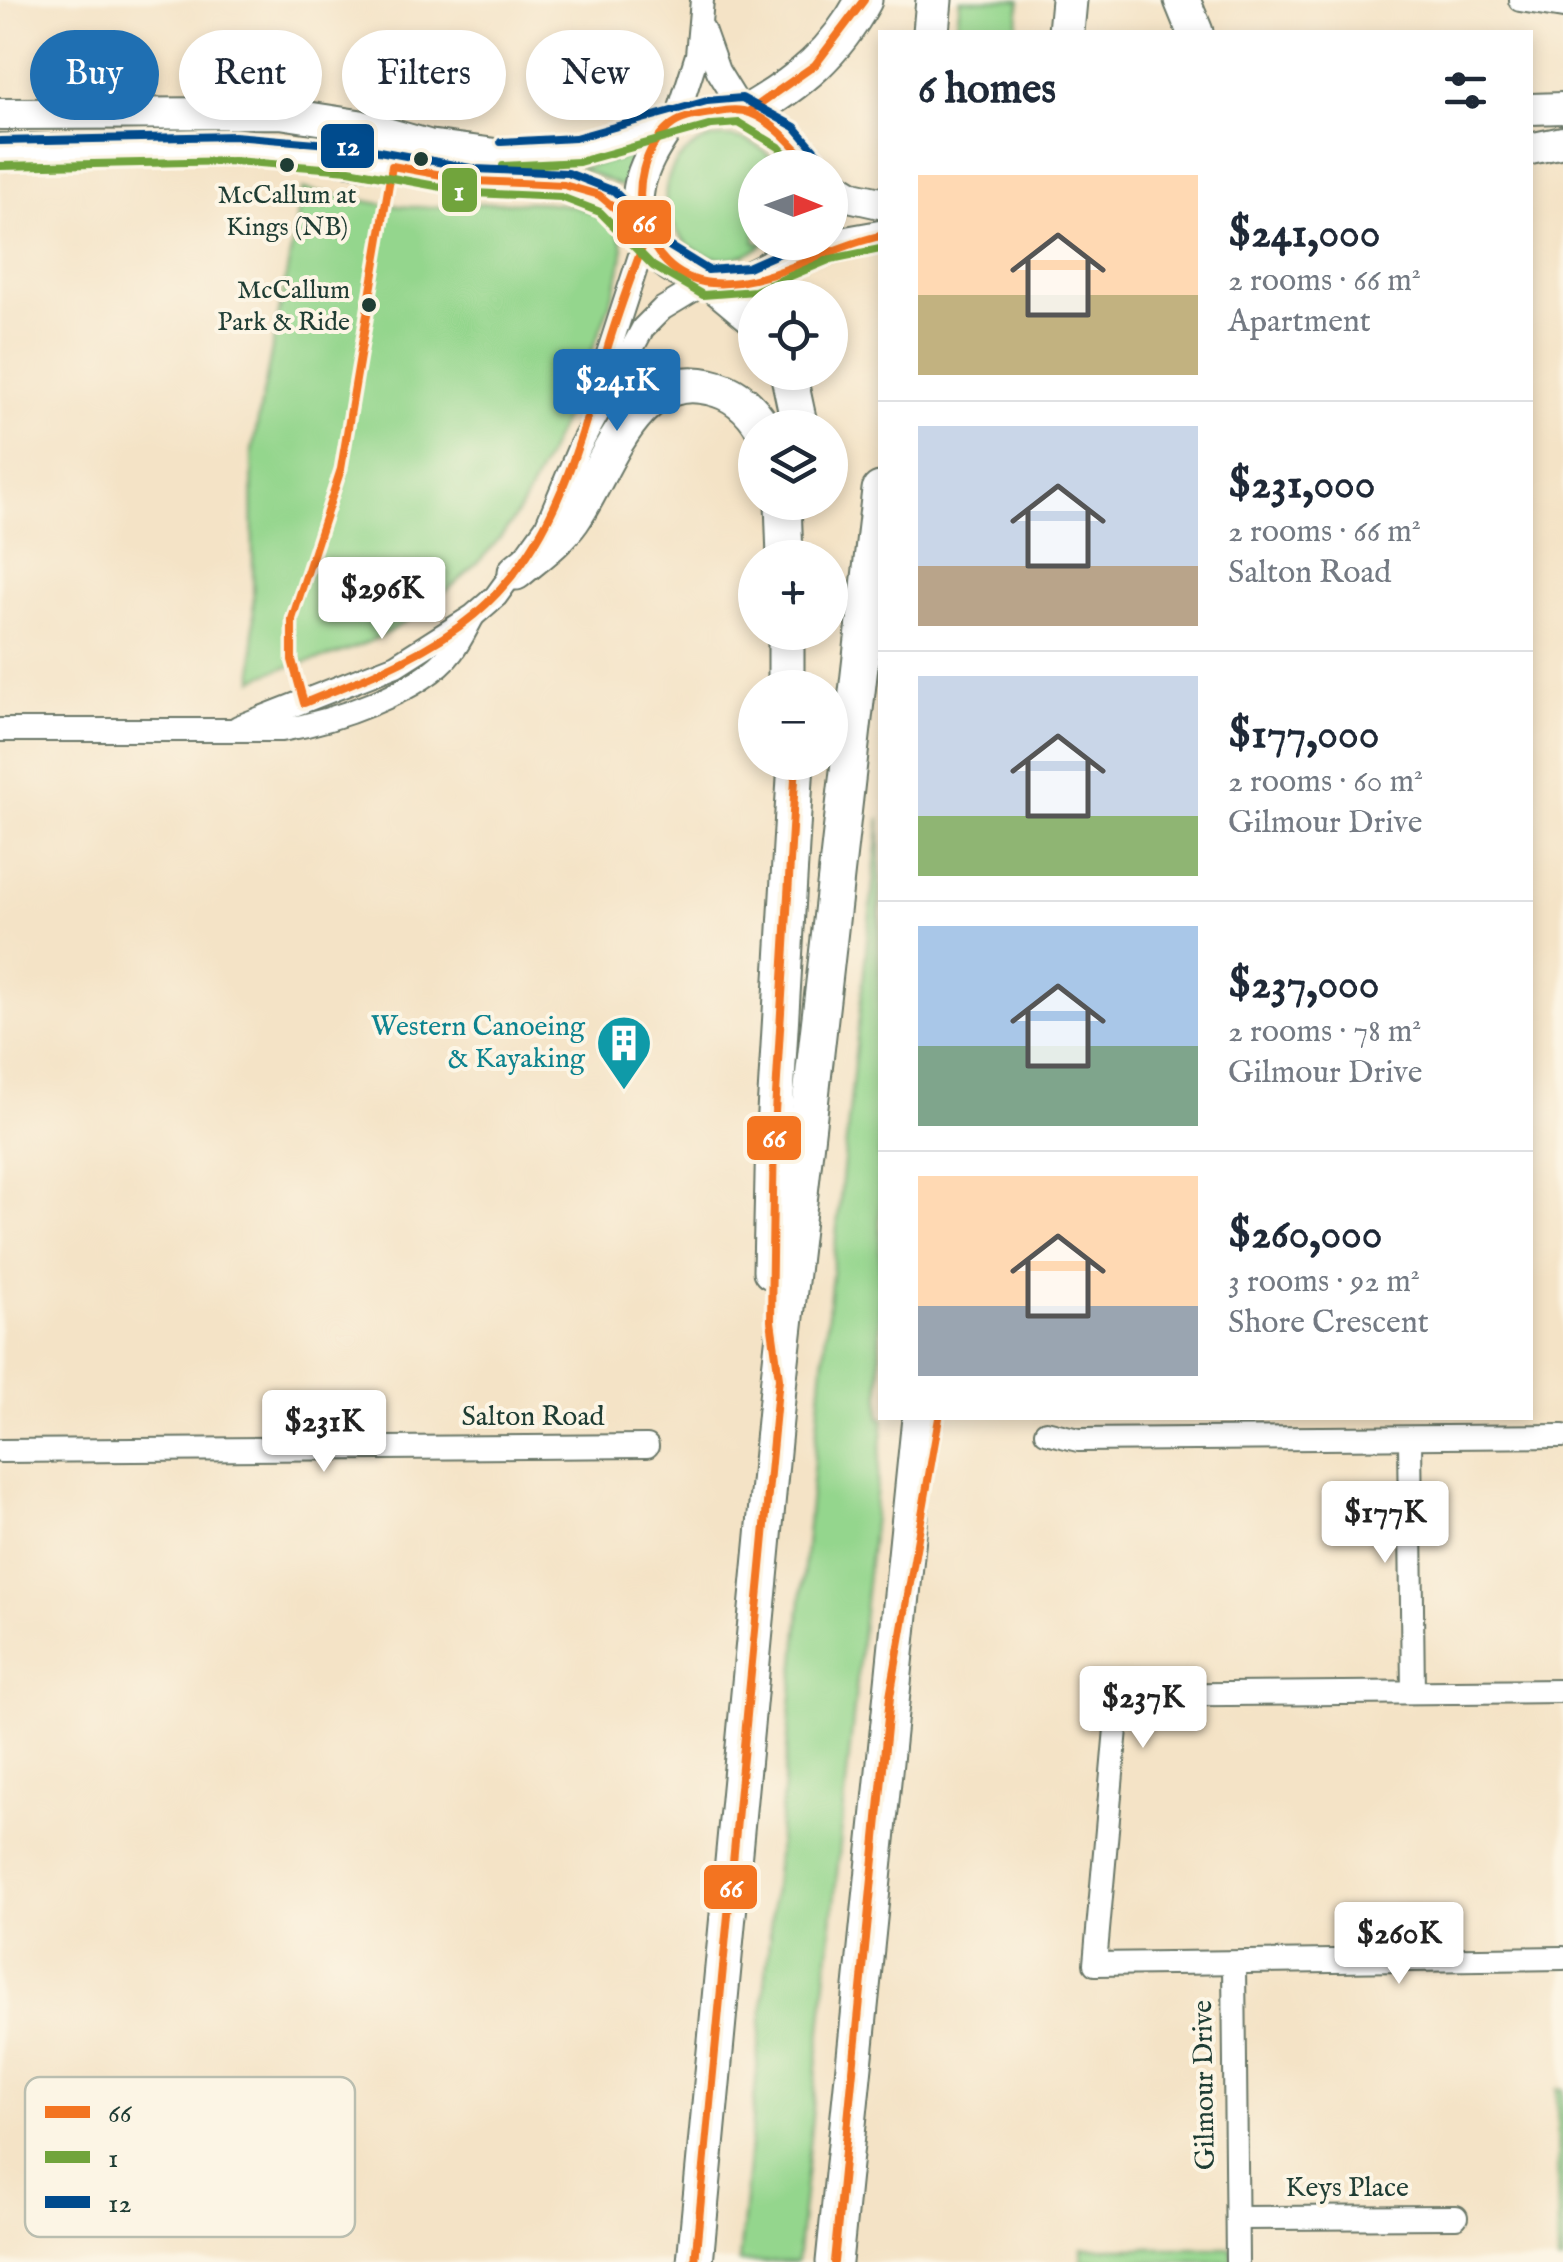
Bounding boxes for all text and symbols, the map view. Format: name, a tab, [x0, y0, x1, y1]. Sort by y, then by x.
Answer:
chip: Buy	[30, 30, 159, 120]
chip: Rent	[179, 30, 322, 120]
chip: Filters	[342, 30, 506, 120]
chip: New	[526, 30, 664, 120]
icon: filters	[1438, 63, 1493, 118]
text: 6 homes	[918, 64, 1056, 117]
line badge: 12	[319, 122, 376, 170]
text: 12	[336, 130, 360, 165]
unlabelled marker	[411, 149, 431, 169]
north arrow	[738, 150, 848, 260]
map controls	[738, 150, 848, 780]
marker: McCallum at Kings (NB)	[277, 155, 297, 175]
line badge: 1	[440, 166, 479, 214]
text: 1	[454, 175, 464, 210]
place label: McCallum at Kings (NB)	[218, 179, 356, 244]
line badge: 66	[615, 198, 673, 246]
text: 66	[632, 207, 657, 242]
text: $241,000	[1228, 208, 1380, 261]
icon: home	[998, 215, 1118, 335]
text: 2 rooms · 66 m²	[1228, 261, 1421, 302]
place label: McCallum Park & Ride	[217, 274, 350, 339]
button: locate	[738, 280, 848, 390]
marker: McCallum Park & Ride	[359, 295, 379, 315]
text: Apartment	[1228, 302, 1371, 343]
pin: $241K	[547, 349, 687, 434]
text: $241K	[575, 361, 659, 402]
button: layers	[738, 410, 848, 520]
text: $231,000	[1228, 459, 1375, 512]
icon: home	[998, 466, 1118, 586]
text: 2 rooms · 66 m²	[1228, 512, 1421, 553]
button: +	[738, 540, 848, 650]
text: Salton Road	[1228, 553, 1391, 594]
pin: $296K	[312, 557, 452, 642]
text: $296K	[340, 569, 424, 610]
button: −	[738, 670, 848, 780]
text: $177,000	[1228, 709, 1379, 762]
icon: home	[998, 716, 1118, 836]
text: 2 rooms · 60 m²	[1228, 762, 1423, 803]
text: Gilmour Drive	[1228, 803, 1422, 844]
text: $237,000	[1228, 959, 1379, 1012]
icon: home	[998, 966, 1118, 1086]
place label: Western Canoeing & Kayaking	[371, 1010, 586, 1077]
text: 2 rooms · 78 m²	[1228, 1012, 1421, 1053]
building icon: Western Canoeing & Kayaking	[594, 1013, 654, 1092]
text: Gilmour Drive	[1228, 1053, 1422, 1094]
line badge: 66	[745, 1114, 803, 1162]
text: 66	[762, 1122, 787, 1157]
text: $260,000	[1228, 1209, 1382, 1262]
icon: home	[998, 1216, 1118, 1336]
text: 3 rooms · 92 m²	[1228, 1262, 1420, 1303]
text: Shore Crescent	[1228, 1303, 1429, 1344]
pin: $231K	[254, 1390, 394, 1475]
street label: Salton Road	[462, 1400, 605, 1435]
text: $231K	[284, 1402, 364, 1443]
pin: $177K	[1315, 1481, 1455, 1566]
text: $177K	[1344, 1493, 1426, 1534]
pin: $237K	[1073, 1666, 1213, 1751]
text: $237K	[1102, 1678, 1184, 1719]
line badge: 66	[702, 1863, 759, 1911]
text: 66	[719, 1872, 744, 1907]
pin: $260K	[1329, 1902, 1469, 1987]
text: $260K	[1356, 1914, 1442, 1955]
street label: Gilmour Drive	[1186, 2000, 1224, 2170]
legend	[25, 2077, 355, 2237]
text: 66	[108, 2097, 133, 2132]
text: 1	[108, 2142, 118, 2177]
street label: Keys Place	[1285, 2171, 1409, 2206]
text: 12	[108, 2187, 132, 2222]

